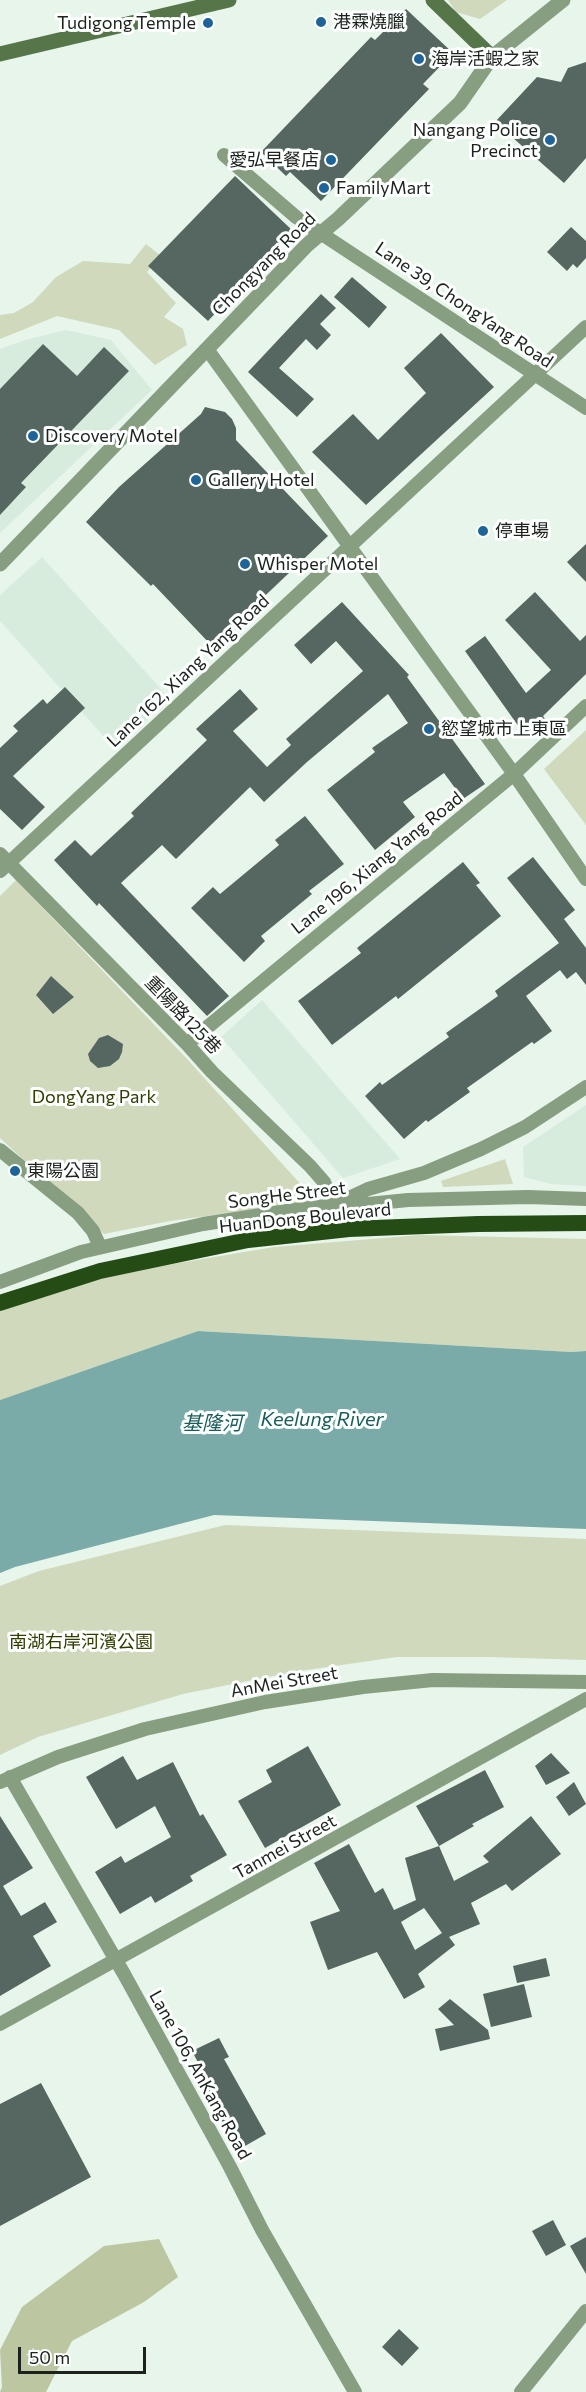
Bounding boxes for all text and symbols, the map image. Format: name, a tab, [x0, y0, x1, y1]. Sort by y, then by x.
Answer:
place label: 港霖燒臘	[333, 11, 405, 33]
place label: Tudigong Temple	[57, 12, 196, 34]
marker: 港霖燒臘	[314, 15, 328, 29]
marker: Tudigong Temple	[201, 16, 215, 30]
place label: 海岸活蝦之家	[431, 48, 539, 70]
marker: 海岸活蝦之家	[412, 52, 426, 66]
place label: Nangang Police Precinct	[413, 119, 538, 162]
marker: Nangang Police Precinct	[543, 133, 557, 147]
place label: 愛弘早餐店	[229, 149, 319, 171]
marker: 愛弘早餐店	[324, 153, 338, 167]
place label: FamilyMart	[336, 177, 431, 199]
marker: FamilyMart	[317, 181, 331, 195]
street label: Chongyang Road	[208, 208, 320, 320]
street label: Lane 39, ChongYang Road	[371, 237, 557, 373]
place label: Discovery Motel	[45, 425, 178, 447]
marker: Discovery Motel	[26, 429, 40, 443]
place label: Gallery Hotel	[208, 469, 315, 491]
marker: Gallery Hotel	[189, 473, 203, 487]
place label: 停車場	[495, 520, 549, 542]
marker: 停車場	[476, 524, 490, 538]
place label: Whisper Motel	[257, 553, 378, 575]
marker: Whisper Motel	[238, 557, 252, 571]
street label: Lane 162, Xiang Yang Road	[102, 590, 274, 752]
place label: 慾望城市上東區	[441, 718, 567, 740]
marker: 慾望城市上東區	[422, 722, 436, 736]
street label: Lane 196, Xiang Yang Road	[287, 787, 467, 939]
street label: 重陽路125巷	[140, 972, 226, 1058]
park label: DongYang Park	[32, 1086, 156, 1108]
place label: 東陽公園	[27, 1160, 99, 1182]
marker: 東陽公園	[8, 1164, 22, 1178]
street label: SongHe Street	[227, 1177, 347, 1213]
street label: HuanDong Boulevard	[218, 1198, 392, 1238]
water label: Keelung River	[260, 1407, 384, 1431]
water label: 基隆河	[182, 1411, 242, 1435]
park label: 南湖右岸河濱公園	[9, 1631, 153, 1653]
street label: AnMei Street	[229, 1662, 339, 1702]
street label: Tanmei Street	[230, 1810, 340, 1884]
street label: Lane 106, AnKang Road	[144, 1987, 256, 2163]
scale bar	[21, 2335, 148, 2373]
text: 50 m	[29, 2346, 70, 2368]

